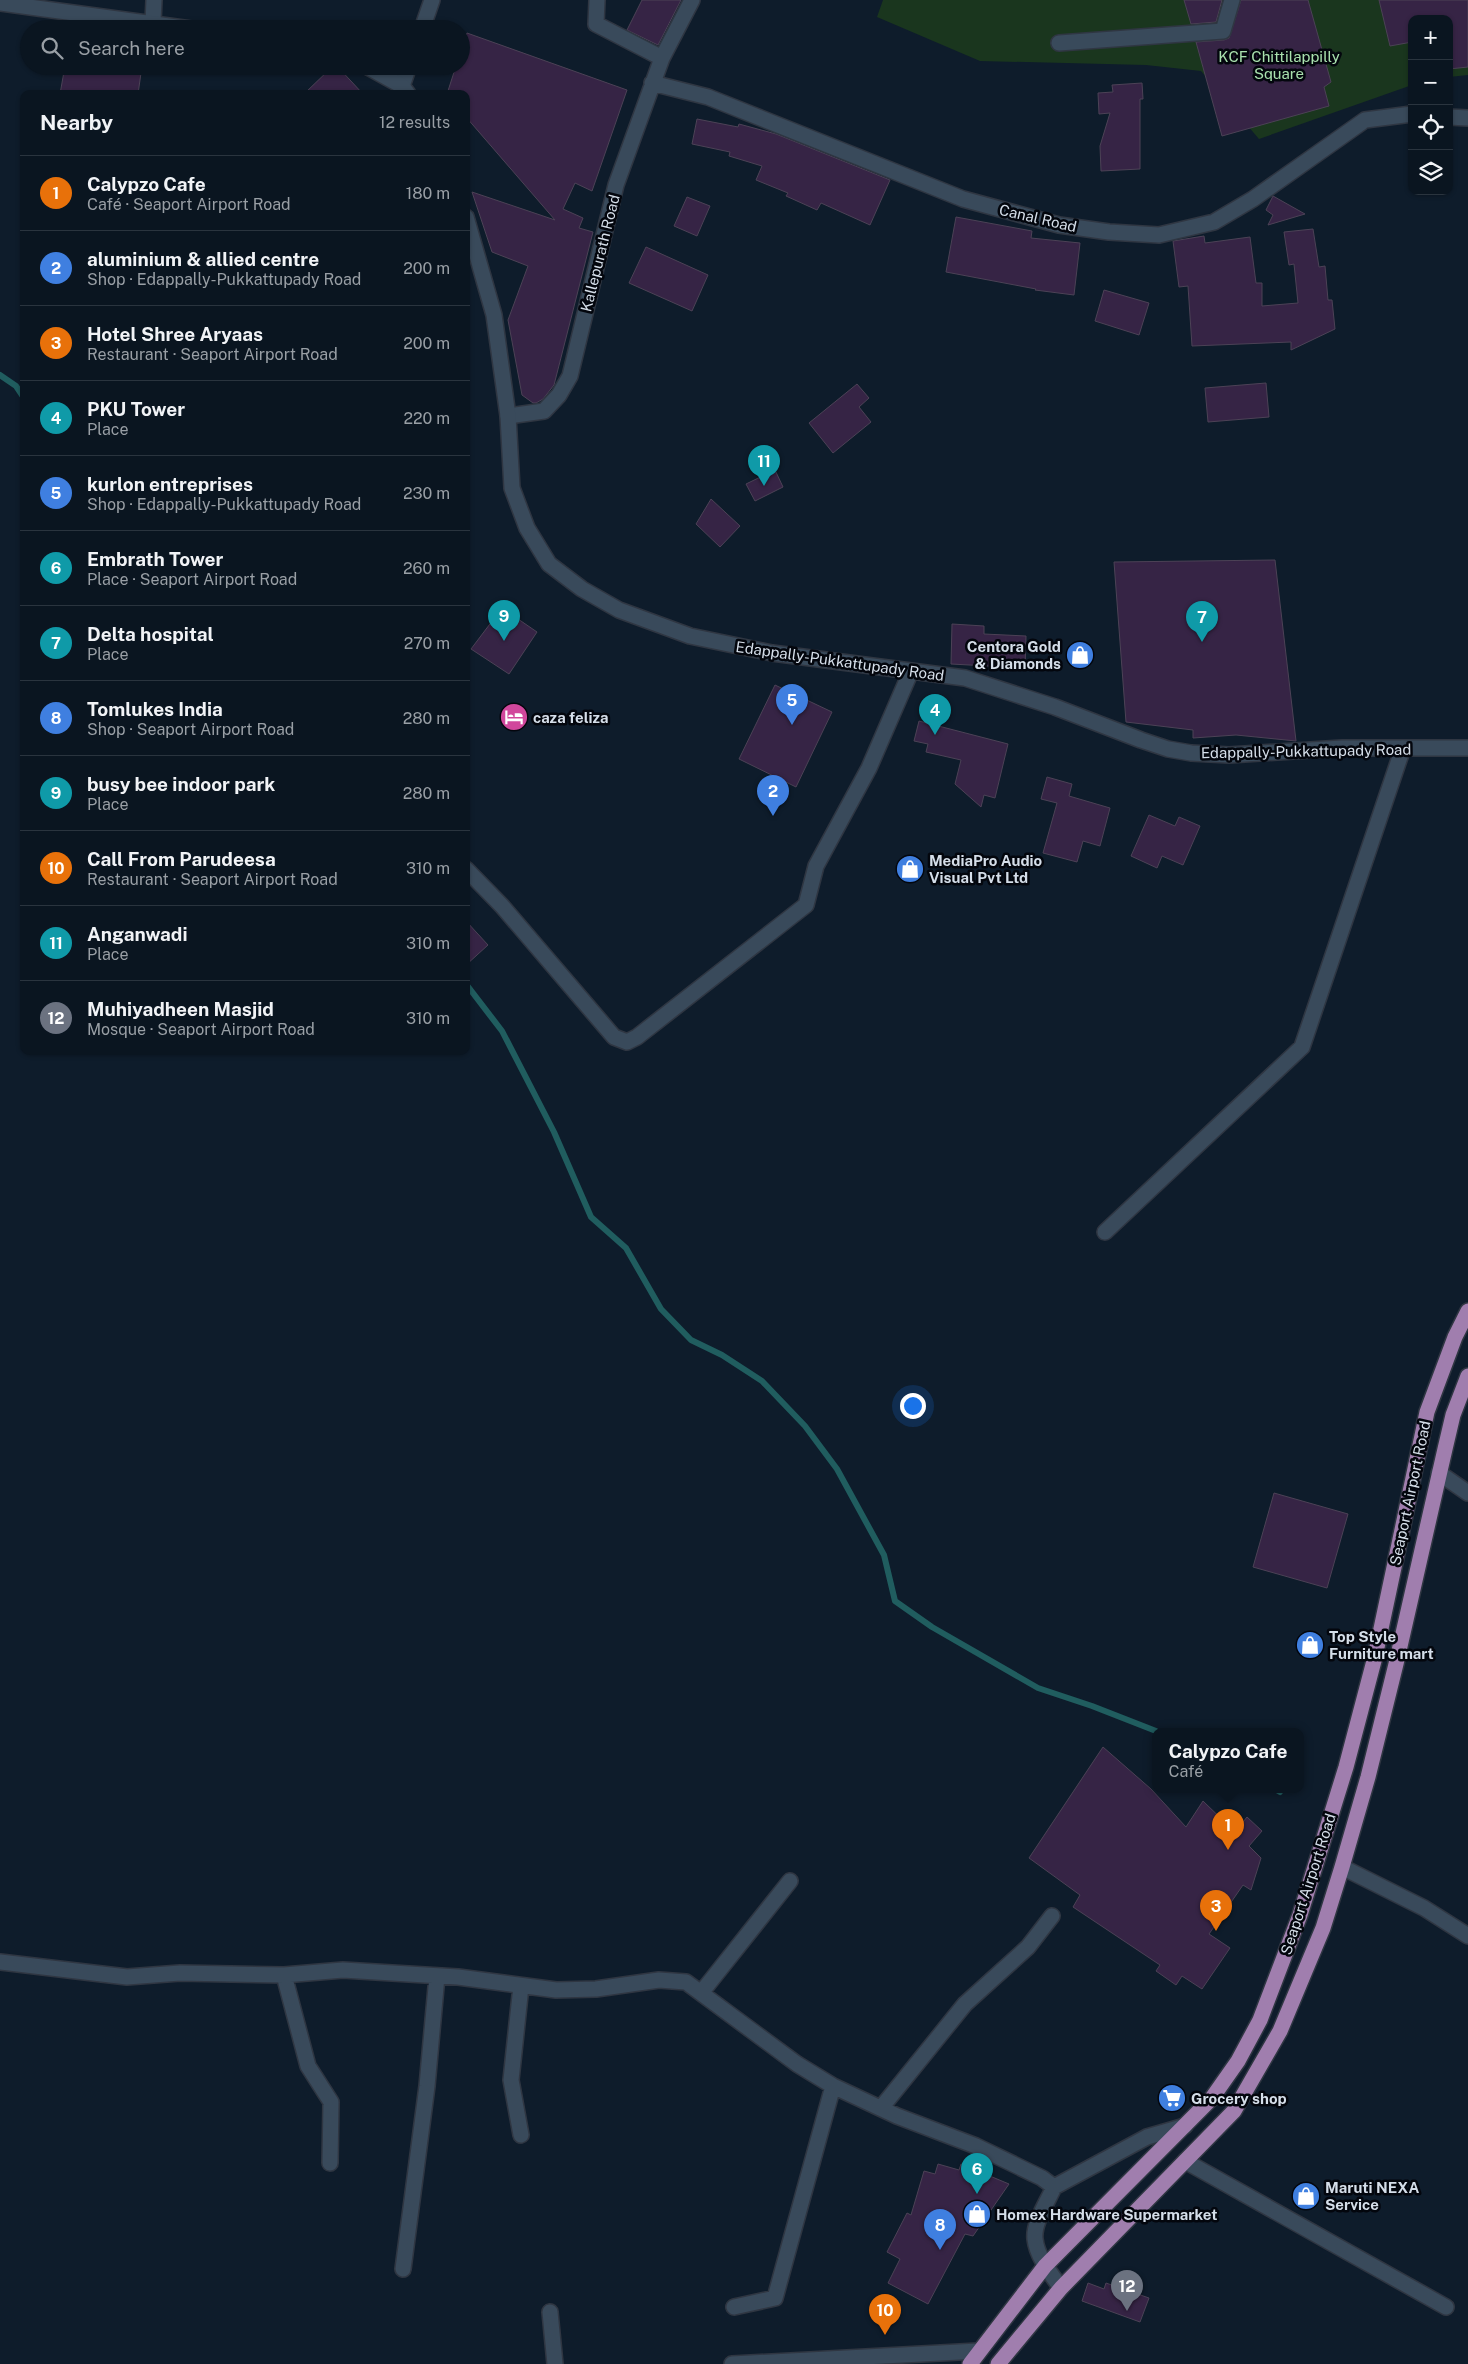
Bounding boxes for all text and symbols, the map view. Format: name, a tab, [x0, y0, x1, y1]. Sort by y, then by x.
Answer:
map controls	[1408, 15, 1453, 195]
button: +	[1408, 15, 1453, 60]
search box	[20, 20, 470, 75]
icon: search	[38, 34, 66, 62]
text: Search here	[78, 37, 185, 59]
park label: KCF Chittilappilly Square	[1218, 48, 1340, 82]
button: −	[1408, 60, 1453, 105]
button: locate	[1408, 105, 1453, 150]
text: Nearby	[40, 110, 113, 135]
text: 12 results	[379, 113, 450, 132]
button: layers	[1408, 150, 1453, 195]
text: Calypzo Cafe	[87, 173, 206, 195]
text: 1	[53, 184, 59, 203]
text: 180 m	[406, 184, 450, 203]
street label: Kallepurath Road	[577, 193, 623, 313]
text: Café · Seaport Airport Road	[87, 195, 291, 214]
street label: Canal Road	[998, 201, 1078, 235]
text: aluminium & allied centre	[87, 248, 319, 270]
text: 2	[51, 259, 61, 278]
text: 200 m	[403, 259, 450, 278]
text: Shop · Edappally-Pukkattupady Road	[87, 270, 361, 289]
text: Hotel Shree Aryaas	[87, 323, 263, 345]
text: 3	[51, 334, 61, 353]
text: 200 m	[403, 334, 450, 353]
text: Restaurant · Seaport Airport Road	[87, 345, 338, 364]
text: PKU Tower	[87, 398, 185, 420]
text: 4	[51, 409, 61, 428]
text: 220 m	[403, 409, 450, 428]
text: Place	[87, 420, 129, 439]
pin: 11	[748, 445, 780, 486]
text: kurlon entreprises	[87, 473, 253, 495]
text: 5	[51, 484, 61, 503]
text: 230 m	[403, 484, 450, 503]
text: Shop · Edappally-Pukkattupady Road	[87, 495, 361, 514]
text: Embrath Tower	[87, 548, 223, 570]
text: 6	[51, 559, 61, 578]
text: 260 m	[403, 559, 450, 578]
text: Place · Seaport Airport Road	[87, 570, 297, 589]
pin: 9	[488, 600, 520, 641]
pin: 7	[1186, 601, 1218, 642]
text: Delta hospital	[87, 623, 214, 645]
text: 7	[51, 634, 61, 653]
text: 270 m	[404, 634, 450, 653]
street label: Edappally-Pukkattupady Road	[735, 638, 945, 684]
place label: Centora Gold & Diamonds	[967, 638, 1061, 672]
shop icon: Centora Gold & Diamonds	[1065, 640, 1095, 670]
text: Place	[87, 645, 129, 664]
pin: 5	[776, 684, 808, 725]
pin: 4	[919, 694, 951, 735]
text: Tomlukes India	[87, 698, 223, 720]
hotel icon: caza feliza	[499, 702, 529, 732]
text: 8	[51, 709, 61, 728]
text: 280 m	[403, 709, 450, 728]
place label: caza feliza	[533, 709, 609, 726]
text: Shop · Seaport Airport Road	[87, 720, 294, 739]
street label: Edappally-Pukkattupady Road	[1201, 741, 1411, 761]
text: busy bee indoor park	[87, 773, 275, 795]
pin: 2	[757, 775, 789, 816]
text: 9	[51, 784, 61, 803]
text: 280 m	[403, 784, 450, 803]
text: Place	[87, 795, 129, 814]
text: Call From Parudeesa	[87, 848, 276, 870]
place label: MediaPro Audio Visual Pvt Ltd	[929, 852, 1043, 886]
shop icon: MediaPro Audio Visual Pvt Ltd	[895, 854, 925, 884]
text: 10	[47, 859, 65, 878]
text: 310 m	[406, 859, 450, 878]
text: Restaurant · Seaport Airport Road	[87, 870, 338, 889]
text: Anganwadi	[87, 923, 188, 945]
text: 11	[49, 934, 63, 953]
text: 310 m	[406, 934, 450, 953]
text: Place	[87, 945, 129, 964]
text: Muhiyadheen Masjid	[87, 998, 274, 1020]
text: 12	[47, 1009, 65, 1028]
text: 310 m	[406, 1009, 450, 1028]
text: Mosque · Seaport Airport Road	[87, 1020, 315, 1039]
your location	[900, 1393, 926, 1419]
street label: Seaport Airport Road	[1386, 1419, 1434, 1567]
place label: Top Style Furniture mart	[1329, 1628, 1434, 1662]
shop icon: Top Style Furniture mart	[1295, 1630, 1325, 1660]
popup	[1152, 1728, 1304, 1793]
text: Calypzo Cafe	[1169, 1740, 1287, 1762]
text: Café	[1169, 1762, 1203, 1781]
pin: 1	[1212, 1809, 1244, 1850]
street label: Seaport Airport Road	[1277, 1811, 1339, 1957]
pin: 3	[1200, 1890, 1232, 1931]
supermarket icon: Grocery shop	[1157, 2083, 1187, 2113]
place label: Grocery shop	[1191, 2090, 1287, 2107]
pin: 6	[961, 2153, 993, 2194]
place label: Maruti NEXA Service	[1325, 2179, 1419, 2213]
shop icon: Maruti NEXA Service	[1291, 2181, 1321, 2211]
shop icon: Homex Hardware Supermarket	[962, 2199, 992, 2229]
place label: Homex Hardware Supermarket	[996, 2206, 1217, 2223]
pin: 8	[924, 2209, 956, 2250]
pin: 12	[1111, 2270, 1143, 2311]
pin: 10	[869, 2294, 901, 2335]

